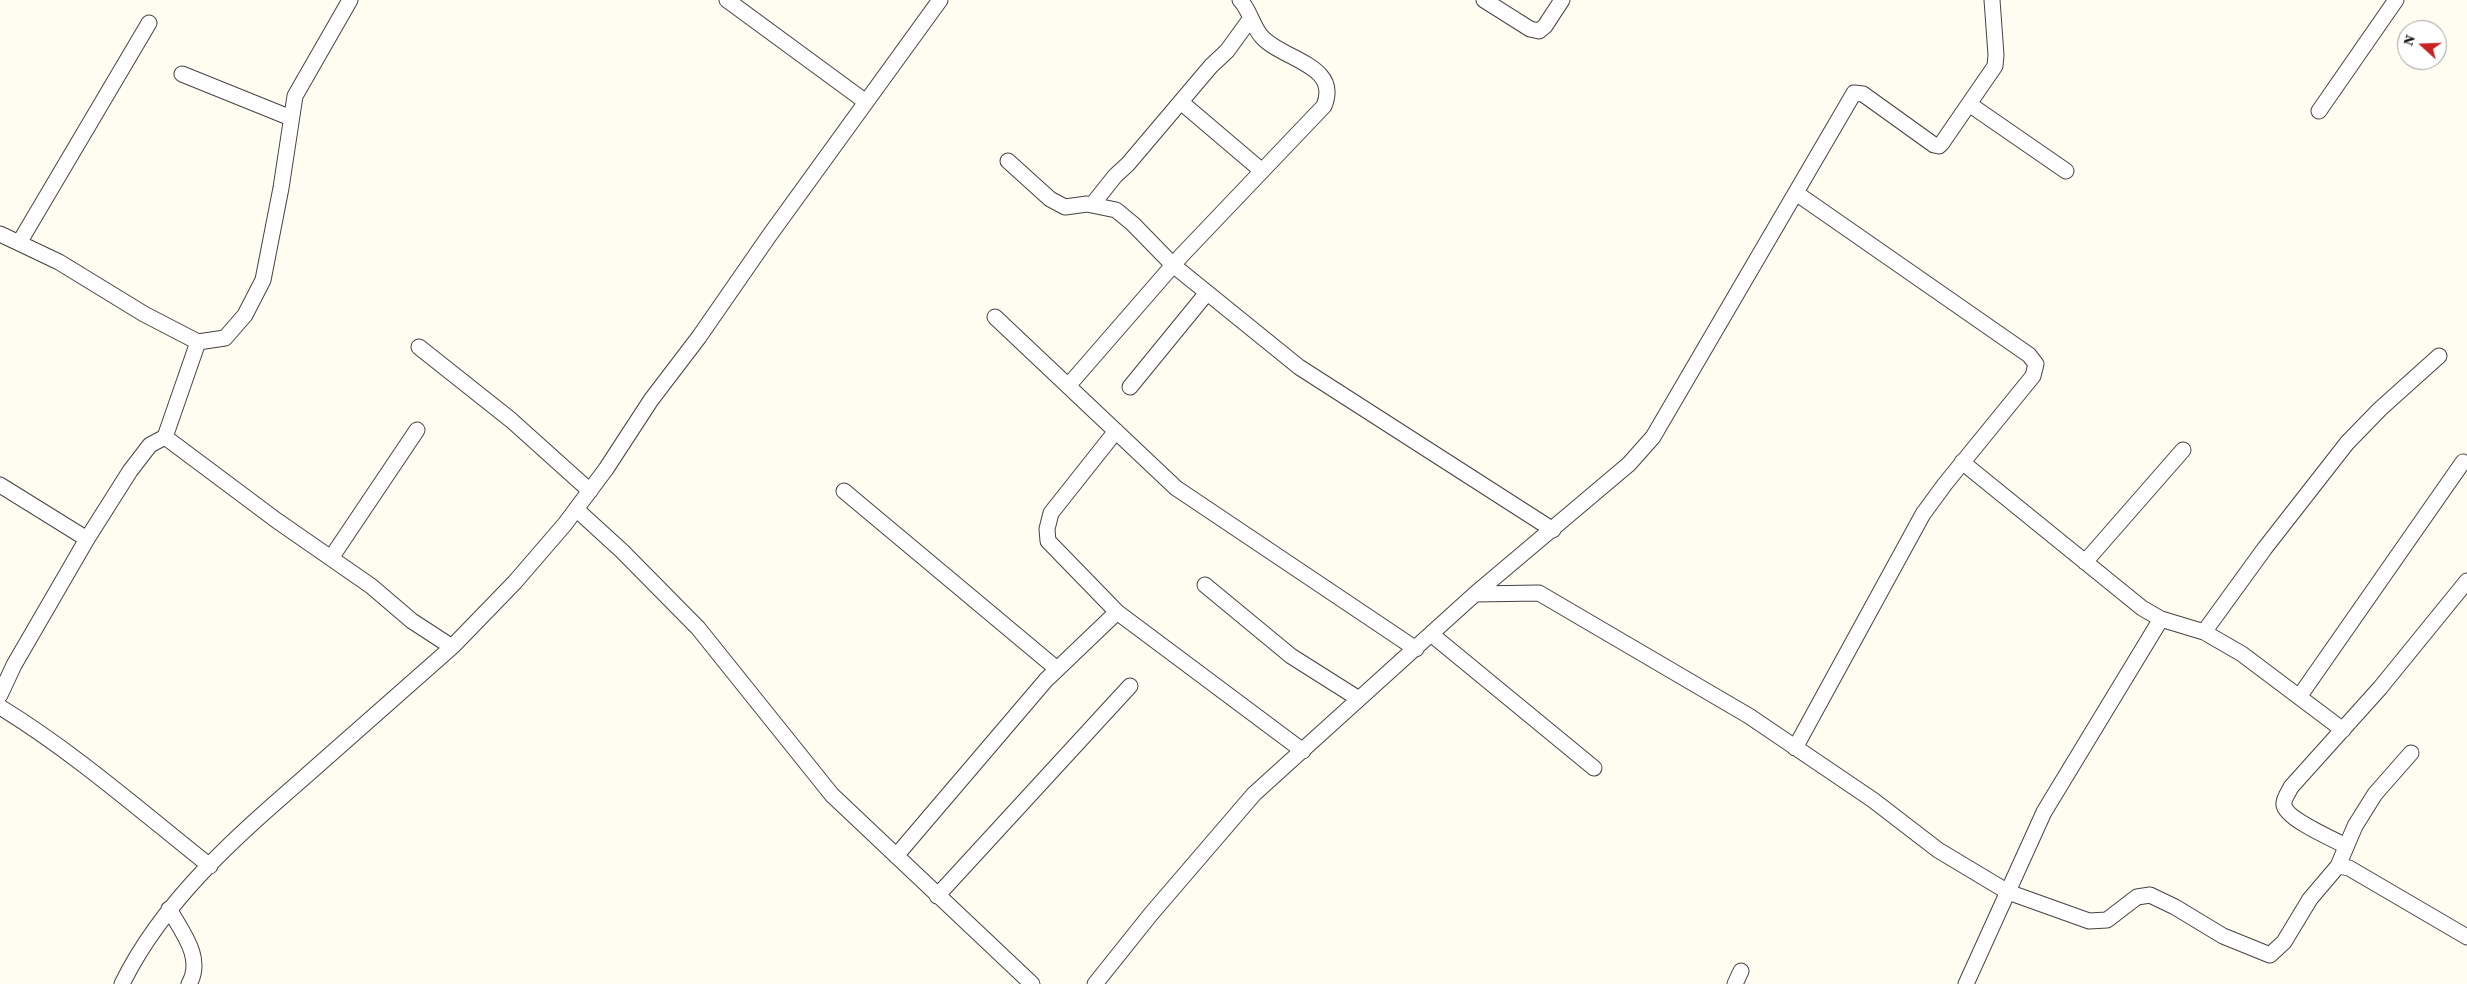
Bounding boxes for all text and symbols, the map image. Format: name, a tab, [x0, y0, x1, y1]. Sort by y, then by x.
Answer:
north arrow	[2397, 20, 2447, 70]
text: N	[2398, 32, 2420, 48]

